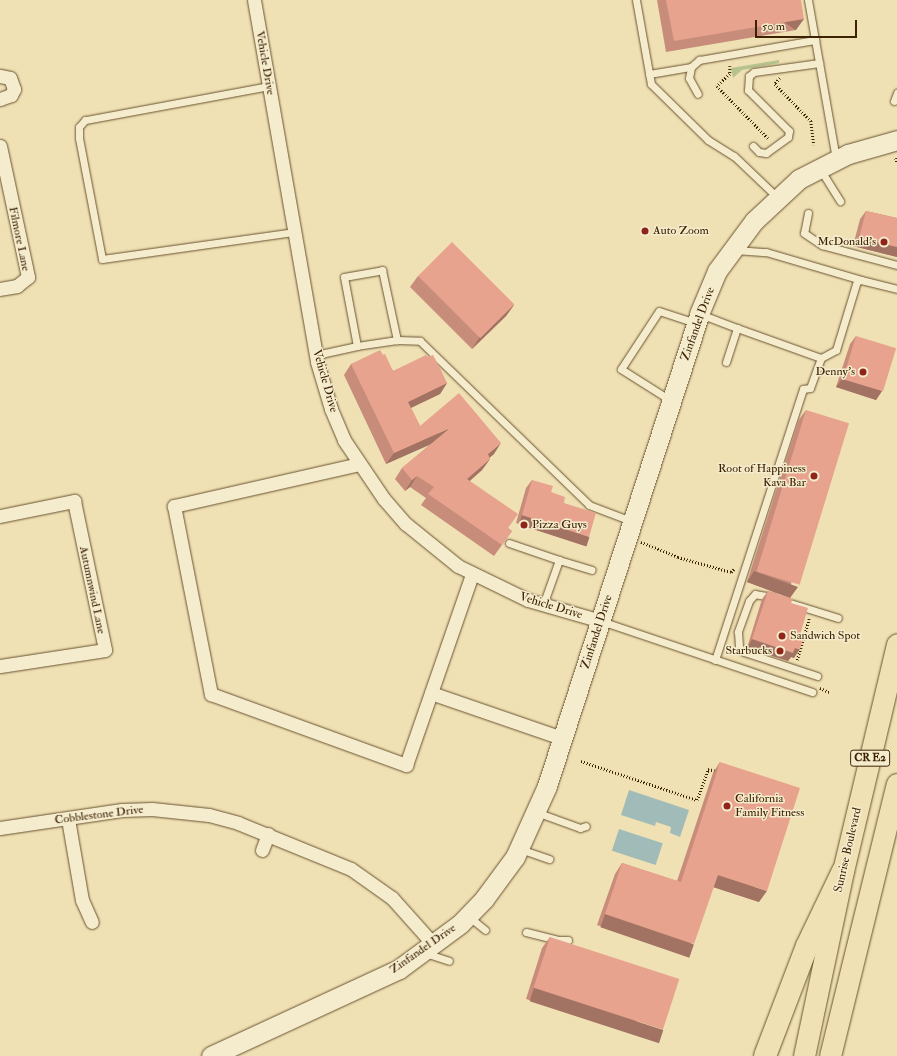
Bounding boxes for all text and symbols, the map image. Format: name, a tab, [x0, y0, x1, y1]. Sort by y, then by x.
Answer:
scale bar	[757, 12, 859, 38]
text: 50 m	[762, 19, 785, 34]
street label: Vehicle Drive	[252, 30, 278, 96]
street label: Filmore Lane	[5, 205, 33, 273]
place label: Auto Zoom	[653, 224, 709, 238]
marker: Auto Zoom	[640, 226, 650, 236]
place label: McDonald's	[817, 235, 876, 249]
marker: McDonald's	[879, 237, 889, 247]
street label: Zinfandel Drive	[678, 285, 718, 363]
street label: Vehicle Drive	[309, 348, 341, 414]
place label: Denny's	[815, 365, 855, 379]
marker: Denny's	[858, 367, 868, 377]
place label: Root of Happiness Kava Bar	[718, 462, 806, 490]
marker: Root of Happiness Kava Bar	[809, 471, 819, 481]
place label: Pizza Guys	[532, 518, 587, 532]
marker: Pizza Guys	[519, 520, 529, 530]
street label: Autumnwind Lane	[76, 545, 108, 635]
street label: Vehicle Drive	[518, 590, 584, 622]
street label: Zinfandel Drive	[578, 593, 616, 671]
place label: Sandwich Spot	[790, 629, 860, 643]
marker: Sandwich Spot	[777, 631, 787, 641]
place label: Starbucks	[725, 644, 772, 658]
marker: Starbucks	[775, 646, 785, 656]
road number: CR E2	[850, 749, 890, 767]
place label: California Family Fitness	[735, 792, 804, 820]
marker: California Family Fitness	[722, 801, 732, 811]
street label: Cobblestone Drive	[54, 802, 144, 828]
street label: Sunrise Boulevard	[831, 806, 865, 894]
street label: Zinfandel Drive	[387, 921, 459, 977]

